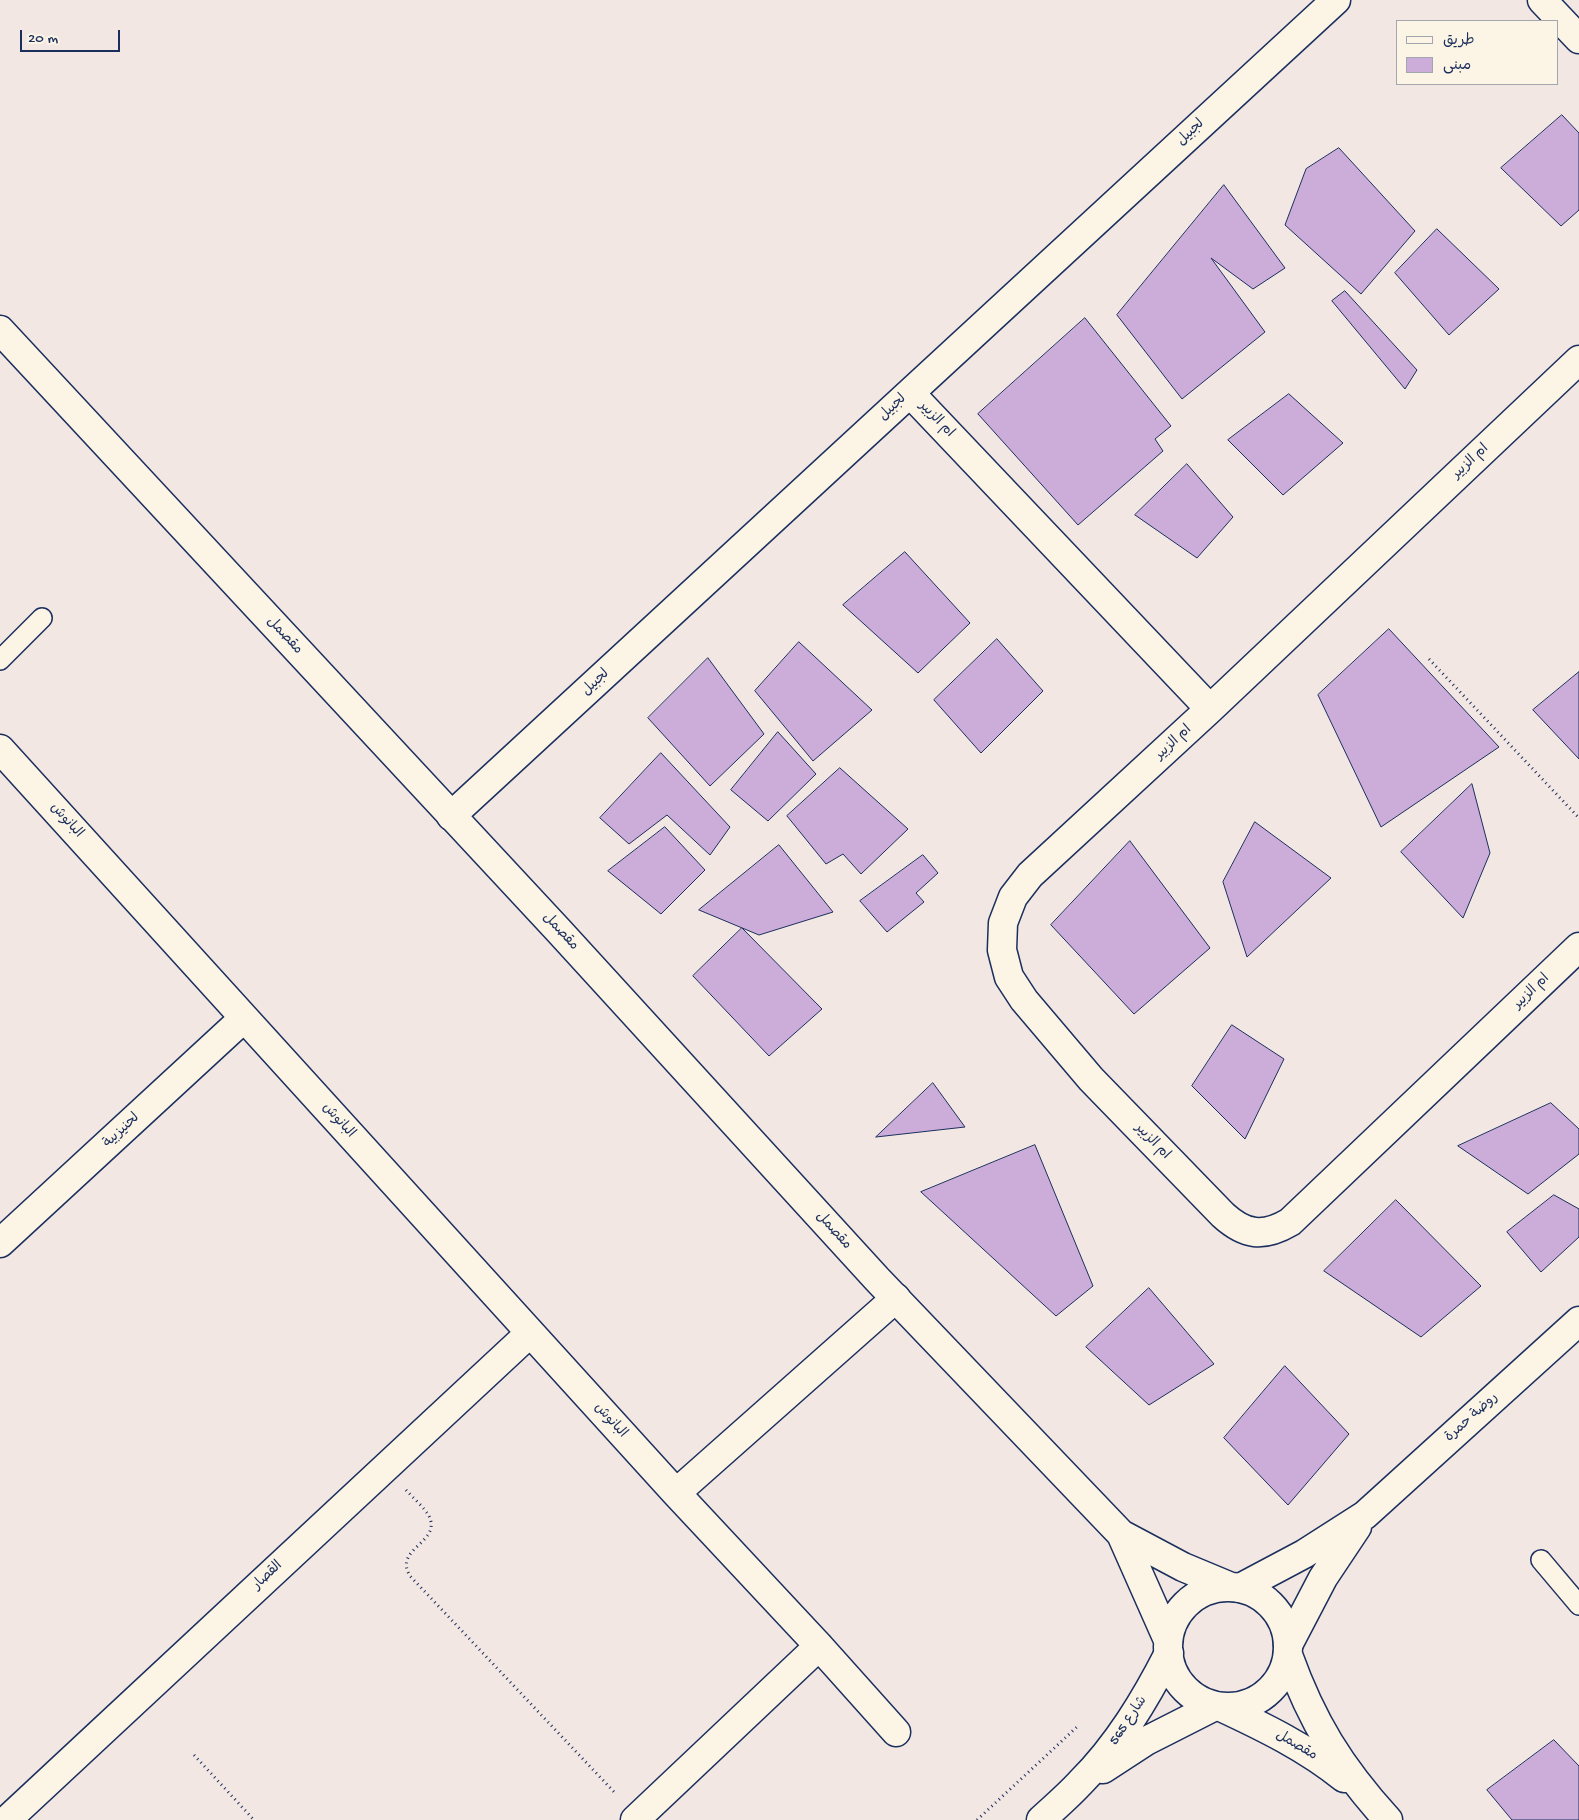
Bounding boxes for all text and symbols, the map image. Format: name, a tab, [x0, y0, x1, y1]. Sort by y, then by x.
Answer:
scale bar	[22, 20, 122, 52]
legend	[1396, 20, 1559, 85]
text: 20 m	[28, 30, 58, 48]
text: طريق	[1443, 32, 1475, 50]
text: مبنى	[1443, 57, 1471, 75]
street label: لجبيل	[1174, 116, 1208, 150]
street label: لجبيل	[876, 391, 910, 425]
street label: ام الزبير	[915, 398, 957, 442]
street label: ام الزبير	[1449, 441, 1493, 483]
street label: مقصمل	[262, 614, 306, 658]
street label: لجبيل	[579, 666, 613, 700]
street label: ام الزبير	[1152, 722, 1196, 764]
street label: البانوش	[46, 800, 86, 842]
street label: مقصمل	[538, 910, 582, 954]
street label: ام الزبير	[1510, 971, 1554, 1013]
street label: البانوش	[318, 1100, 358, 1142]
street label: لحنيزبية	[100, 1110, 144, 1152]
street label: ام الزبير	[1131, 1120, 1173, 1164]
street label: مقصمل	[812, 1208, 854, 1254]
street label: روضة حمرة	[1442, 1390, 1502, 1446]
street label: البانوش	[590, 1400, 630, 1442]
street label: القصار	[249, 1558, 287, 1594]
street label: شارع 565	[1107, 1693, 1151, 1749]
street label: مقصمل	[1272, 1727, 1320, 1765]

